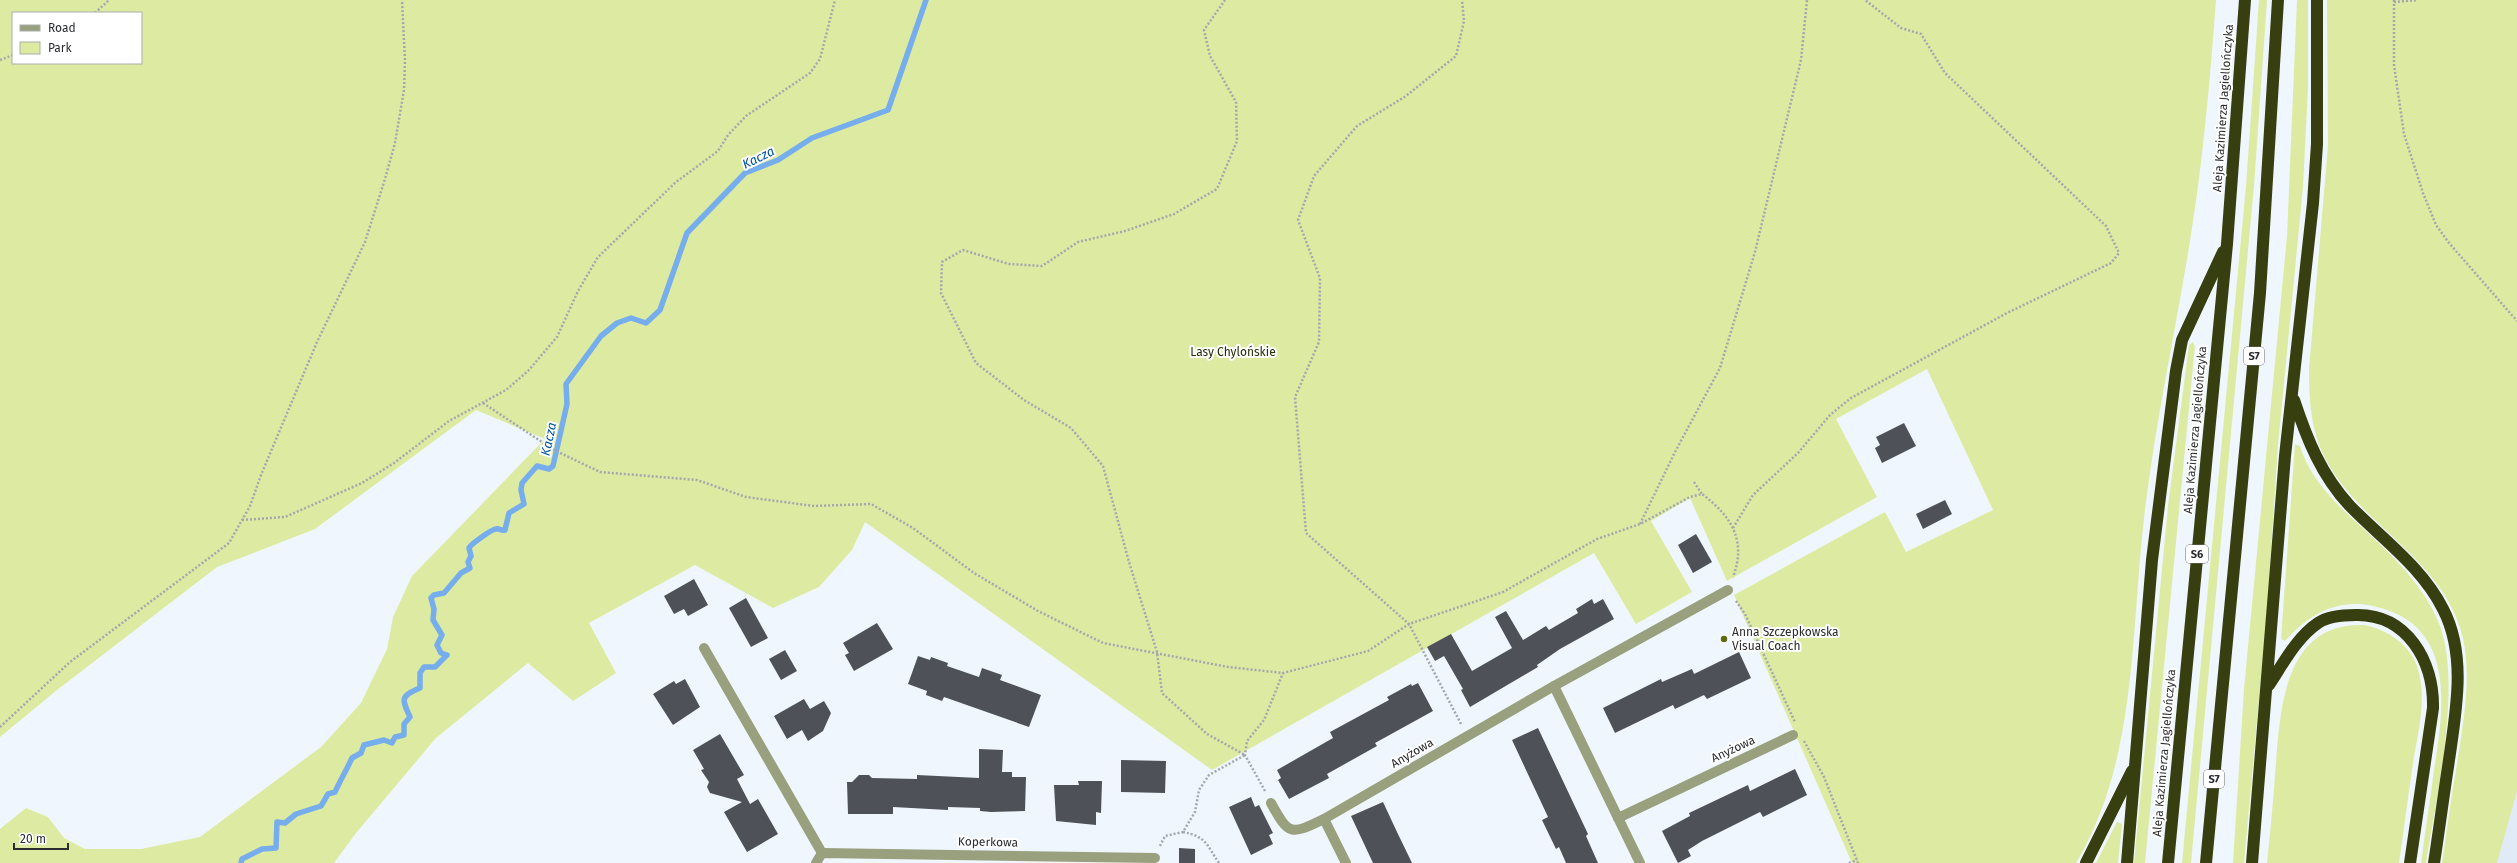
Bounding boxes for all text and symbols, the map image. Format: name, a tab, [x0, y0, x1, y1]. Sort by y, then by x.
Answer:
legend	[12, 12, 142, 64]
text: Road	[48, 21, 76, 35]
street label: Aleja Kazimierza Jagiellończyka	[2210, 24, 2236, 192]
text: Park	[48, 41, 72, 55]
water label: Kacza	[740, 143, 777, 172]
park label: Lasy Chylońskie	[1190, 345, 1276, 359]
street label: Aleja Kazimierza Jagiellończyka	[2181, 346, 2209, 514]
road number: S7	[2244, 347, 2264, 365]
water label: Kacza	[538, 421, 559, 457]
road number: S6	[2186, 545, 2208, 563]
place label: Anna Szczepkowska Visual Coach	[1732, 625, 1839, 653]
marker: Anna Szczepkowska Visual Coach	[1719, 634, 1729, 644]
street label: Aleja Kazimierza Jagiellończyka	[2150, 669, 2178, 837]
street label: Anyżowa	[1709, 733, 1757, 765]
street label: Anyżowa	[1388, 735, 1436, 771]
road number: S7	[2204, 770, 2224, 788]
scale bar	[14, 825, 68, 851]
text: 20 m	[20, 832, 46, 846]
street label: Koperkowa	[958, 834, 1018, 850]

